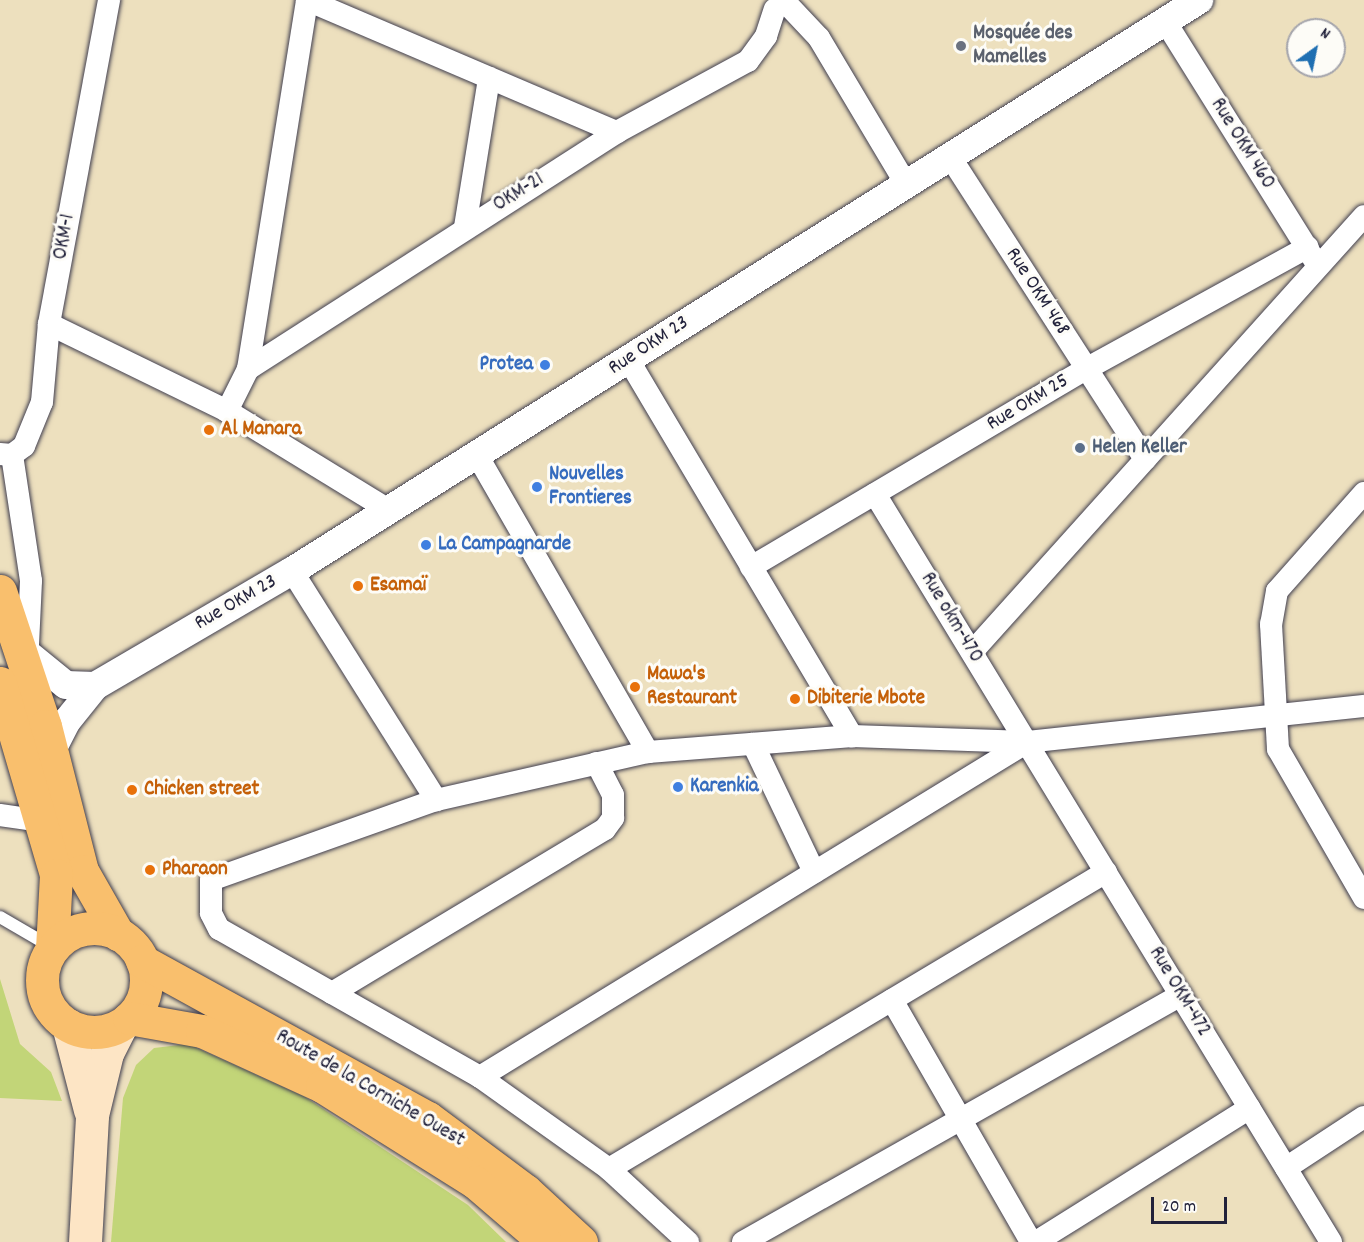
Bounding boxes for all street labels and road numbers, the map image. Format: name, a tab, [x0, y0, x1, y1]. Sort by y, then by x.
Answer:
street label: Rue OKM 460	[1204, 94, 1280, 194]
street label: OKM-21	[489, 168, 549, 218]
street label: OKM-1	[49, 212, 81, 262]
street label: Rue OKM 468	[999, 243, 1075, 341]
street label: Rue OKM 23	[604, 311, 694, 381]
street label: Rue OKM 25	[982, 369, 1074, 437]
street label: Rue okm-470	[914, 568, 988, 668]
street label: Rue OKM 23	[190, 569, 282, 637]
street label: Rue OKM-472	[1142, 942, 1216, 1042]
street label: Route de la Corniche Ouest	[271, 1025, 469, 1153]

